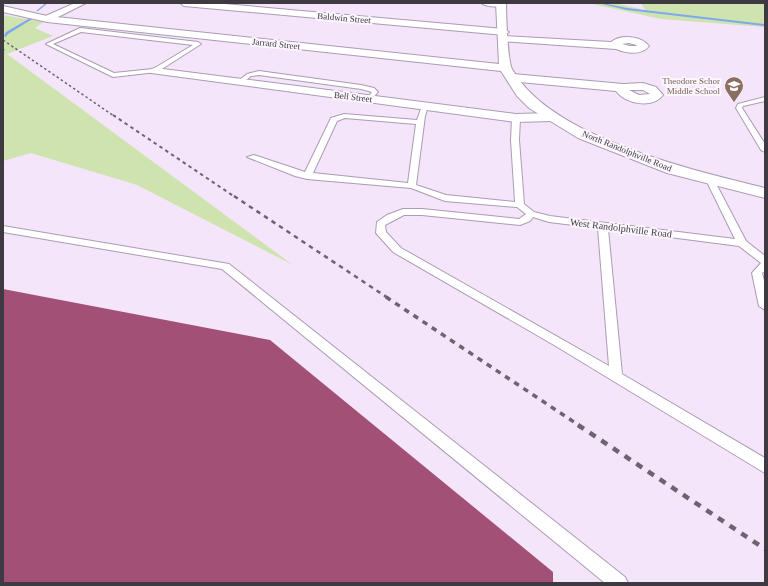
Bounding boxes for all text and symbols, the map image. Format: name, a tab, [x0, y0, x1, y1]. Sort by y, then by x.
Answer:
street label: Baldwin Street	[317, 11, 372, 25]
street label: Jarrard Street	[251, 37, 301, 52]
school or university icon: Theodore Schor Middle School	[723, 75, 745, 103]
place label: Theodore Schor Middle School	[662, 76, 720, 96]
street label: Bell Street	[333, 90, 373, 104]
street label: North Randolphville Road	[581, 128, 674, 174]
street label: West Randolphville Road	[569, 216, 673, 240]

